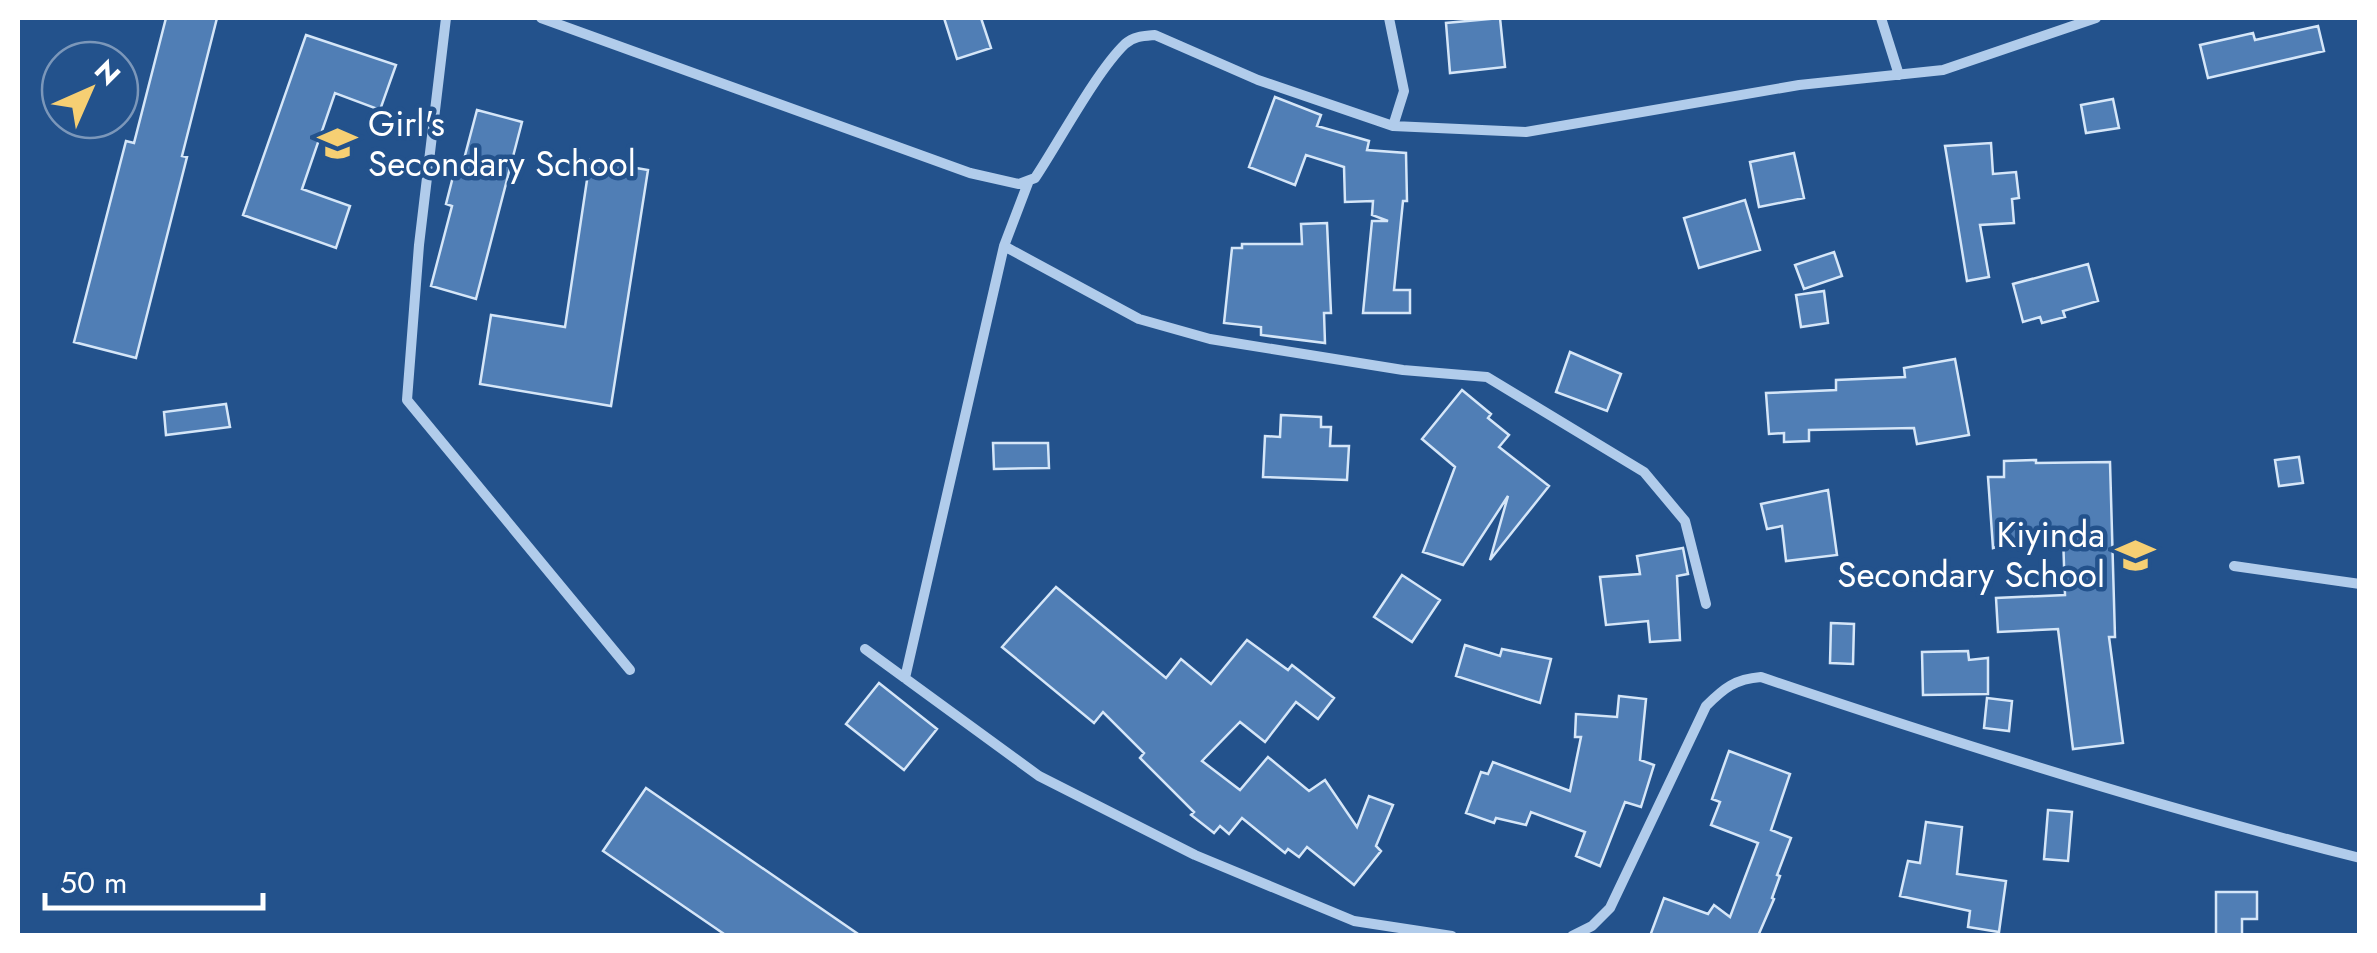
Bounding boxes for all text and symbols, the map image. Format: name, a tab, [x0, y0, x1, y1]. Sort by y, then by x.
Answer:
north arrow	[40, 40, 140, 140]
text: N	[85, 50, 130, 95]
place label: Girl's Secondary School	[368, 99, 636, 189]
school or university icon: Girl's Secondary School	[317, 123, 359, 165]
place label: Kiyinda Secondary School	[1837, 510, 2105, 600]
school or university icon: Kiyinda Secondary School	[2114, 534, 2156, 576]
scale bar	[45, 848, 262, 910]
text: 50 m	[60, 861, 127, 904]

